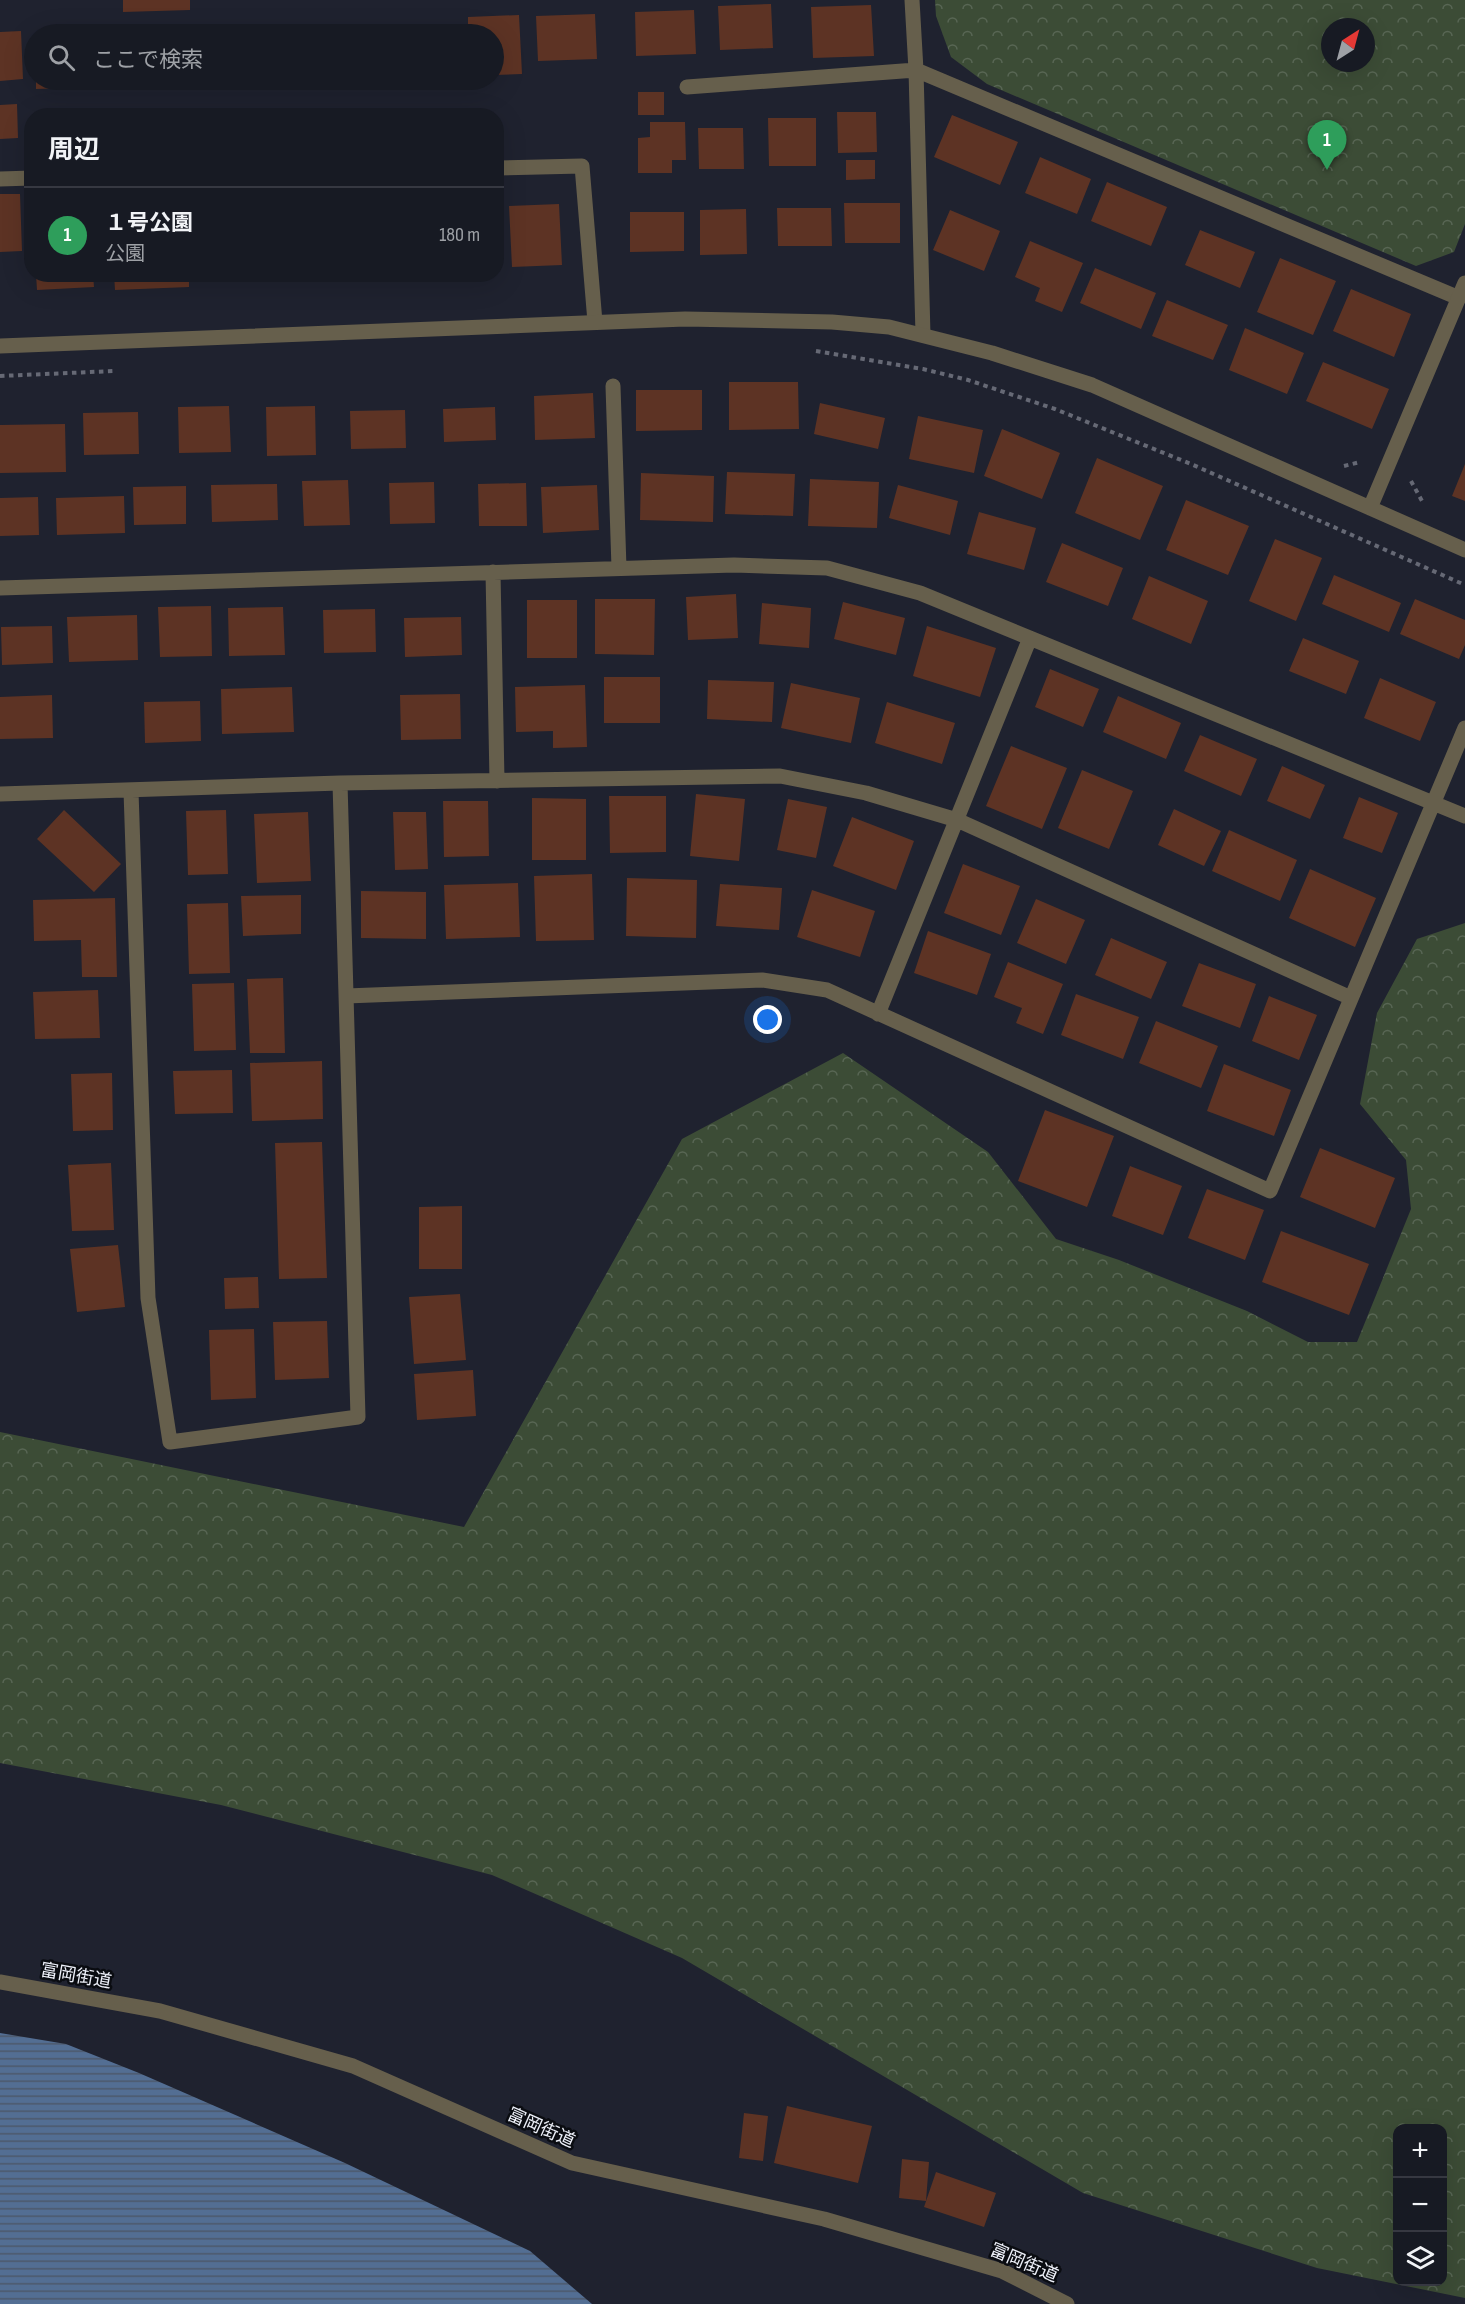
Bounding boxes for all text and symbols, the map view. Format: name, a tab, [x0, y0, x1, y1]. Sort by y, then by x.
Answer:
north arrow	[1321, 18, 1375, 72]
search box	[24, 24, 504, 90]
icon: search	[45, 41, 78, 74]
text: ここで検索	[93, 47, 203, 74]
pin: 1	[1308, 120, 1346, 170]
text: 周辺	[48, 135, 100, 166]
text: １号公園	[105, 210, 193, 237]
text: 1	[64, 223, 71, 247]
text: 180 m	[439, 223, 480, 247]
text: 公園	[105, 242, 145, 266]
your location	[753, 1005, 782, 1034]
street label: 富岡街道	[39, 1959, 113, 1993]
street label: 富岡街道	[504, 2104, 578, 2152]
map controls	[1393, 2124, 1447, 2286]
button: +	[1393, 2124, 1447, 2178]
button: −	[1393, 2178, 1447, 2232]
button: layers	[1393, 2232, 1447, 2286]
street label: 富岡街道	[987, 2239, 1061, 2287]

